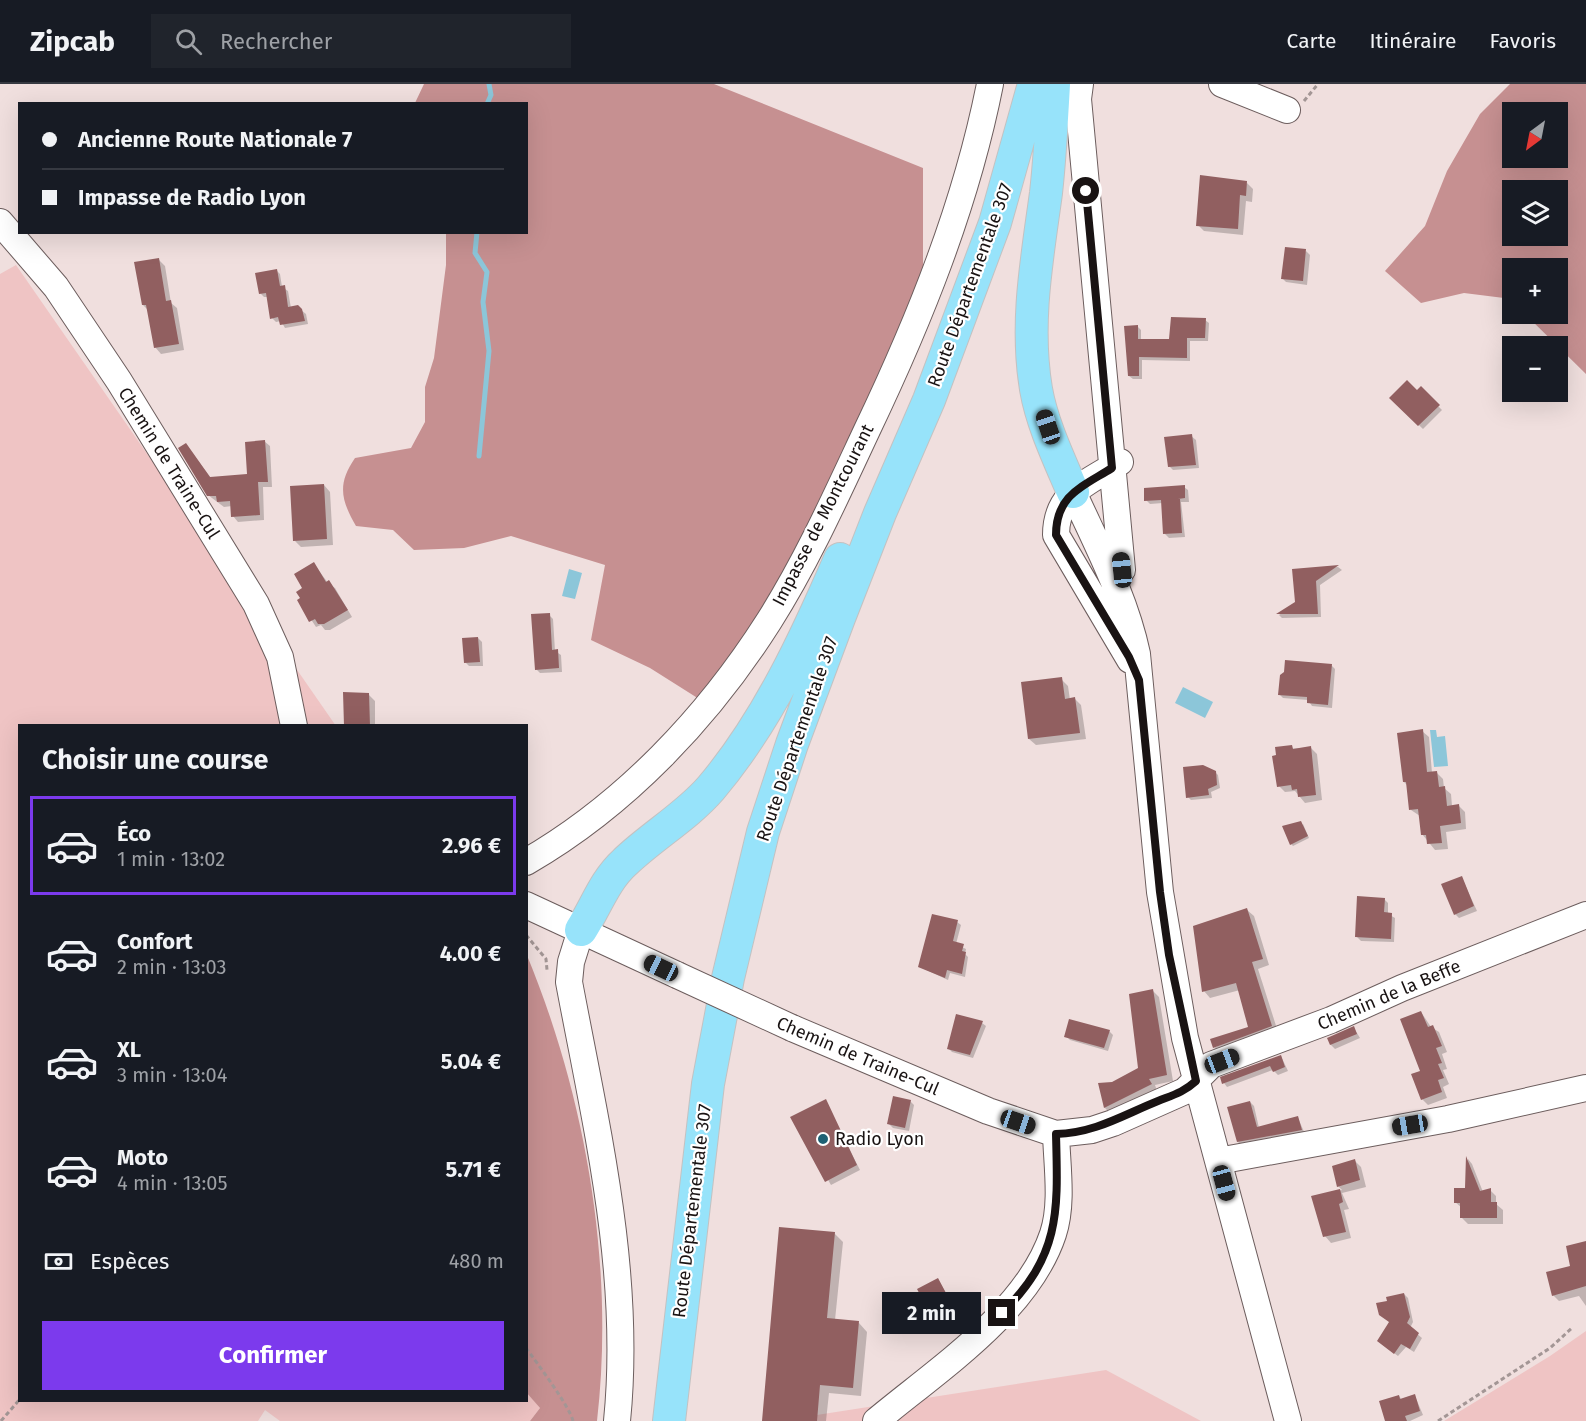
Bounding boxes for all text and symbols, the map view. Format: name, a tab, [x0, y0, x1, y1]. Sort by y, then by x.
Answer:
search box	[151, 14, 571, 68]
text: Zipcab	[30, 25, 115, 58]
icon: search	[172, 25, 205, 58]
text: Rechercher	[220, 28, 332, 55]
text: Carte	[1287, 28, 1336, 54]
text: Itinéraire	[1369, 28, 1456, 54]
text: Favoris	[1489, 28, 1556, 54]
north arrow	[1502, 102, 1568, 168]
map controls	[1502, 102, 1568, 402]
text: Ancienne Route Nationale 7	[78, 126, 352, 153]
route start	[1072, 177, 1099, 204]
street label: Route Départementale 307	[923, 180, 1017, 390]
button: layers	[1502, 180, 1568, 246]
text: Impasse de Radio Lyon	[78, 184, 306, 211]
button: +	[1502, 258, 1568, 324]
button: −	[1502, 336, 1568, 402]
street label: Chemin de Traine-Cul	[113, 383, 225, 543]
car	[1034, 407, 1062, 447]
street label: Impasse de Montcourant	[768, 420, 879, 610]
car	[1111, 551, 1133, 589]
street label: Route Départementale 307	[752, 634, 842, 844]
text: Choisir une course	[42, 744, 268, 776]
icon: car	[45, 819, 99, 873]
text: Éco	[117, 820, 151, 847]
text: 2.96 €	[442, 832, 501, 859]
text: 1 min · 13:02	[117, 847, 225, 871]
icon: car	[45, 927, 99, 981]
text: Confort	[117, 928, 193, 955]
text: 4.00 €	[440, 940, 501, 967]
car	[641, 952, 681, 984]
text: 2 min · 13:03	[117, 955, 226, 979]
street label: Chemin de la Beffe	[1314, 955, 1464, 1035]
street label: Chemin de Traine-Cul	[773, 1012, 943, 1100]
icon: car	[45, 1035, 99, 1089]
text: XL	[117, 1036, 141, 1063]
car	[1202, 1046, 1242, 1076]
text: 5.04 €	[441, 1048, 501, 1075]
text: 3 min · 13:04	[117, 1063, 227, 1087]
street label: Route Départementale 307	[668, 1103, 716, 1319]
car	[998, 1108, 1038, 1136]
car	[1391, 1113, 1429, 1137]
place label: Radio Lyon	[835, 1128, 924, 1150]
marker: Radio Lyon	[816, 1132, 830, 1146]
icon: car	[45, 1143, 99, 1197]
text: Moto	[117, 1144, 168, 1171]
text: 5.71 €	[445, 1156, 501, 1183]
car	[1211, 1163, 1237, 1203]
text: 4 min · 13:05	[117, 1171, 227, 1195]
icon: cash	[42, 1245, 75, 1278]
text: Espèces	[90, 1248, 169, 1275]
text: 480 m	[449, 1249, 504, 1273]
callout: 2 min	[882, 1292, 981, 1334]
route end	[988, 1299, 1015, 1326]
text: 2 min	[907, 1301, 956, 1325]
button: Confirmer	[42, 1321, 504, 1390]

